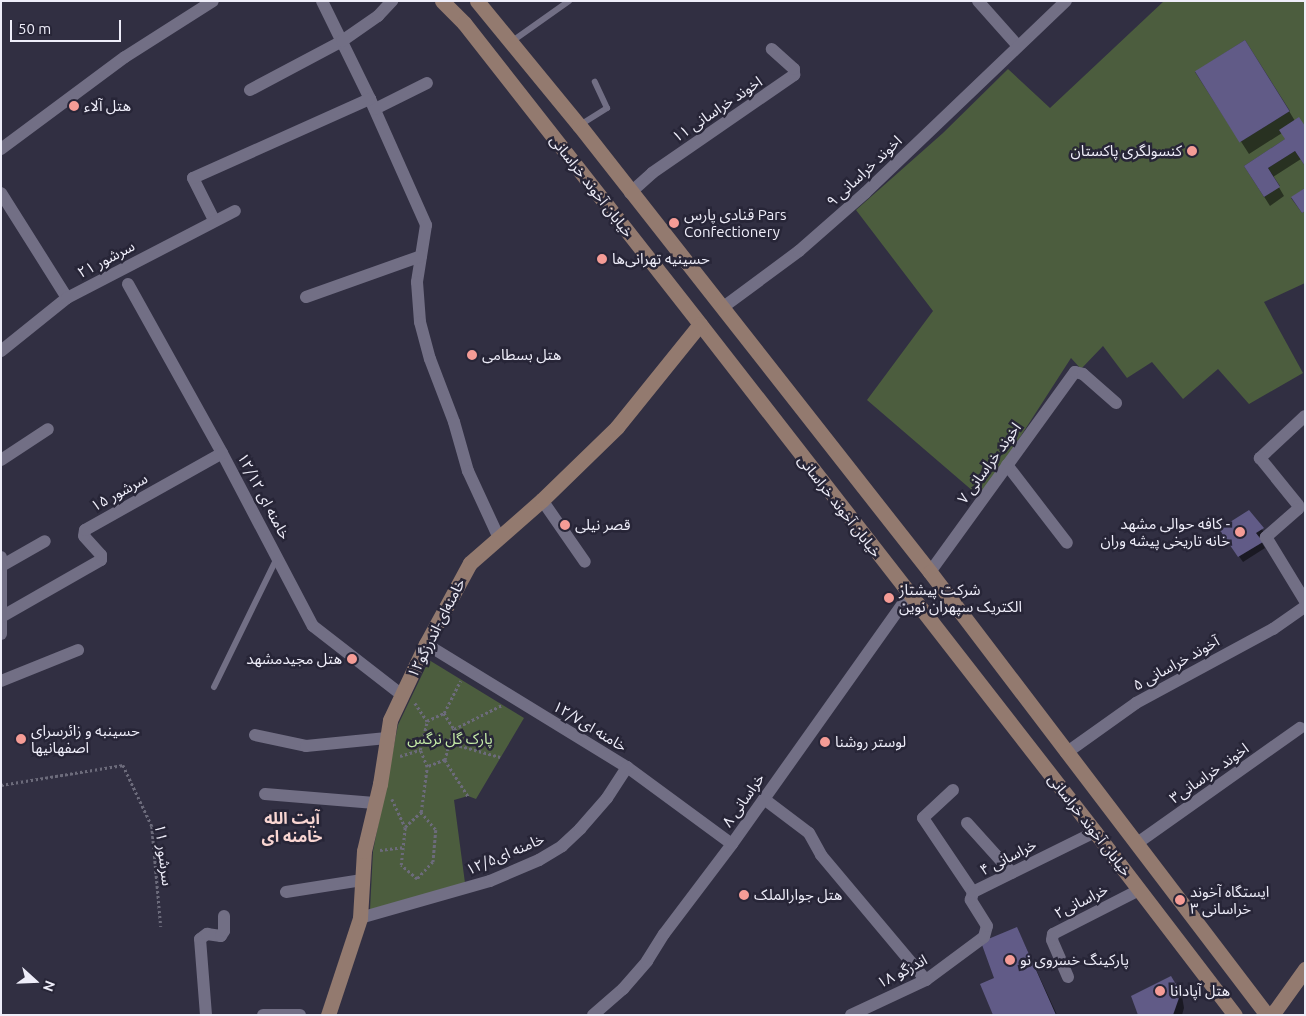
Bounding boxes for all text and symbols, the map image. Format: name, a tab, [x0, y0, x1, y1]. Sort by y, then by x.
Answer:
scale bar	[12, 10, 124, 42]
text: 50 m	[18, 20, 51, 37]
street label: اخوند خراسانی ۱۱	[669, 72, 765, 146]
place label: هتل آلاء	[84, 97, 131, 115]
marker: هتل آلاء	[68, 100, 80, 112]
street label: خیابان آخوند خراسانی	[546, 131, 638, 241]
street label: اخوند خراسانی ۹	[823, 132, 905, 210]
place label: کنسولگری پاکستان	[1071, 142, 1182, 160]
marker: کنسولگری پاکستان	[1186, 145, 1198, 157]
place label: قنادی پارس Pars Confectionery	[684, 205, 786, 240]
marker: قنادی پارس Pars Confectionery	[668, 217, 680, 229]
street label: سرشور ۲۱	[74, 236, 138, 282]
place label: حسینیه تهرانی‌ها	[612, 250, 710, 268]
marker: حسینیه تهرانی‌ها	[596, 253, 608, 265]
place label: هتل بسطامی	[482, 346, 561, 364]
marker: هتل بسطامی	[466, 349, 478, 361]
street label: اخوند خراسانی ۷	[953, 419, 1025, 507]
street label: خامنه ای ۱۲/۱۲	[234, 450, 294, 542]
street label: خیابان آخوند خراسانی	[794, 451, 886, 561]
street label: سرشور ۱۵	[87, 469, 151, 515]
place label: کافه حوالی مشهد - خانه تاریخی پیشه وران	[1100, 514, 1230, 549]
place label: قصر نیلی	[575, 516, 630, 534]
marker: قصر نیلی	[559, 519, 571, 531]
marker: کافه حوالی مشهد - خانه تاریخی پیشه وران	[1234, 526, 1246, 538]
street label: خامنه‌ای-اندرزگو۱۲	[403, 575, 469, 681]
place label: شرکت پیشتاز الکتریک سپهران نوین	[899, 580, 1022, 615]
marker: شرکت پیشتاز الکتریک سپهران نوین	[883, 592, 895, 604]
street label: آخوند خراسانی ۵	[1130, 632, 1222, 694]
place label: هتل مجيدمشهد	[246, 650, 342, 668]
marker: هتل مجيدمشهد	[346, 653, 358, 665]
street label: خامنه ای۱۲/۷	[550, 697, 630, 755]
place label: حسینبه و زائرسرای اصفهانیها	[31, 721, 140, 756]
park label: پارک گل نرگس	[407, 730, 493, 748]
marker: حسینبه و زائرسرای اصفهانیها	[15, 733, 27, 745]
place label: لوستر روشنا	[835, 733, 906, 751]
marker: لوستر روشنا	[819, 736, 831, 748]
street label: اخوند خراسانی۳	[1166, 739, 1252, 807]
street label: خراسانی ۸	[718, 770, 768, 830]
street label: خیابان آخوند خراسانی	[1044, 770, 1136, 880]
district label: آیت الله خامنه ای	[262, 808, 322, 846]
street label: سرشور ۱۱	[151, 823, 177, 887]
street label: خامنه ای۱۲/۵	[463, 829, 547, 879]
street label: خراسانی ۴	[977, 835, 1039, 879]
street label: خراسانی۲	[1051, 880, 1111, 922]
place label: ایستگاه آخوند خراسانی ۳	[1190, 882, 1269, 917]
place label: هتل جوارالملک	[754, 886, 842, 904]
marker: هتل جوارالملک	[738, 889, 750, 901]
marker: ایستگاه آخوند خراسانی ۳	[1174, 894, 1186, 906]
street label: اندزگو ۱۸	[874, 950, 930, 992]
place label: پارکینگ خسروی نو	[1020, 951, 1129, 969]
marker: پارکینگ خسروی نو	[1004, 954, 1016, 966]
north arrow	[10, 956, 60, 1006]
text: N	[40, 978, 58, 994]
place label: هتل آپادانا	[1170, 982, 1230, 1000]
marker: هتل آپادانا	[1154, 985, 1166, 997]

